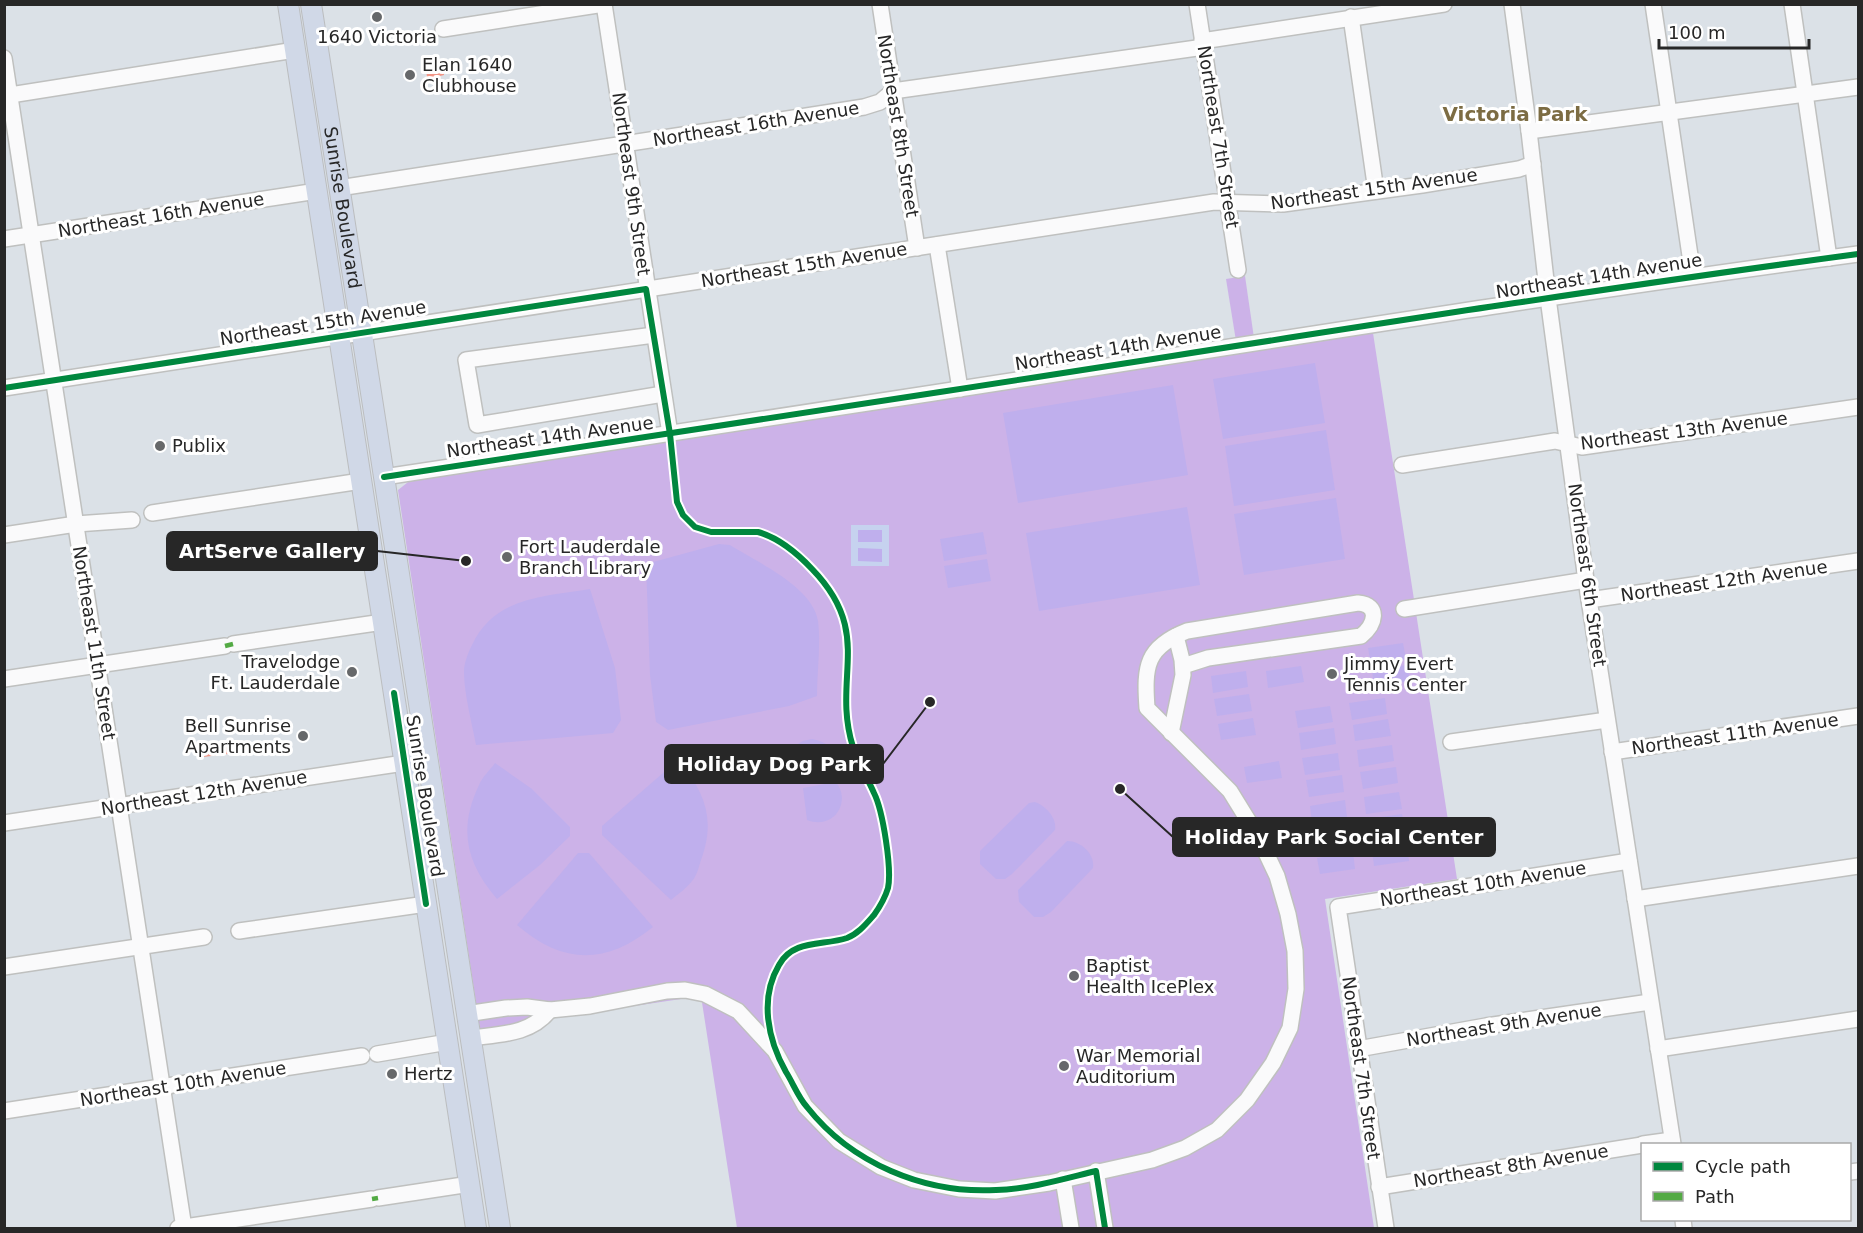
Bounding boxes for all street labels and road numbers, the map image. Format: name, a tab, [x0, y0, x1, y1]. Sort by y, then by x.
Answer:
street label: Northeast 8th Street	[874, 33, 923, 219]
street label: Northeast 7th Street	[1194, 44, 1243, 230]
street label: Northeast 9th Street	[608, 91, 655, 277]
street label: Northeast 16th Avenue	[651, 97, 861, 150]
street label: Sunrise Boulevard	[320, 125, 366, 290]
street label: Northeast 15th Avenue	[1269, 164, 1479, 213]
street label: Northeast 16th Avenue	[56, 188, 266, 241]
street label: Northeast 15th Avenue	[699, 238, 909, 291]
street label: Northeast 14th Avenue	[1494, 249, 1704, 302]
street label: Northeast 15th Avenue	[218, 296, 428, 349]
street label: Northeast 14th Avenue	[1013, 321, 1223, 374]
street label: Northeast 13th Avenue	[1579, 407, 1789, 454]
street label: Northeast 14th Avenue	[445, 412, 655, 461]
street label: Northeast 6th Street	[1564, 482, 1611, 668]
street label: Northeast 11th Street	[69, 544, 120, 742]
street label: Northeast 12th Avenue	[1619, 556, 1829, 605]
street label: Northeast 11th Avenue	[1630, 709, 1840, 758]
street label: Sunrise Boulevard	[402, 713, 449, 878]
street label: Northeast 12th Avenue	[99, 766, 309, 819]
street label: Northeast 10th Avenue	[1378, 857, 1588, 910]
street label: Northeast 7th Street	[1338, 975, 1385, 1161]
street label: Northeast 9th Avenue	[1405, 999, 1603, 1050]
street label: Northeast 10th Avenue	[78, 1057, 288, 1110]
street label: Northeast 8th Avenue	[1412, 1140, 1610, 1191]

